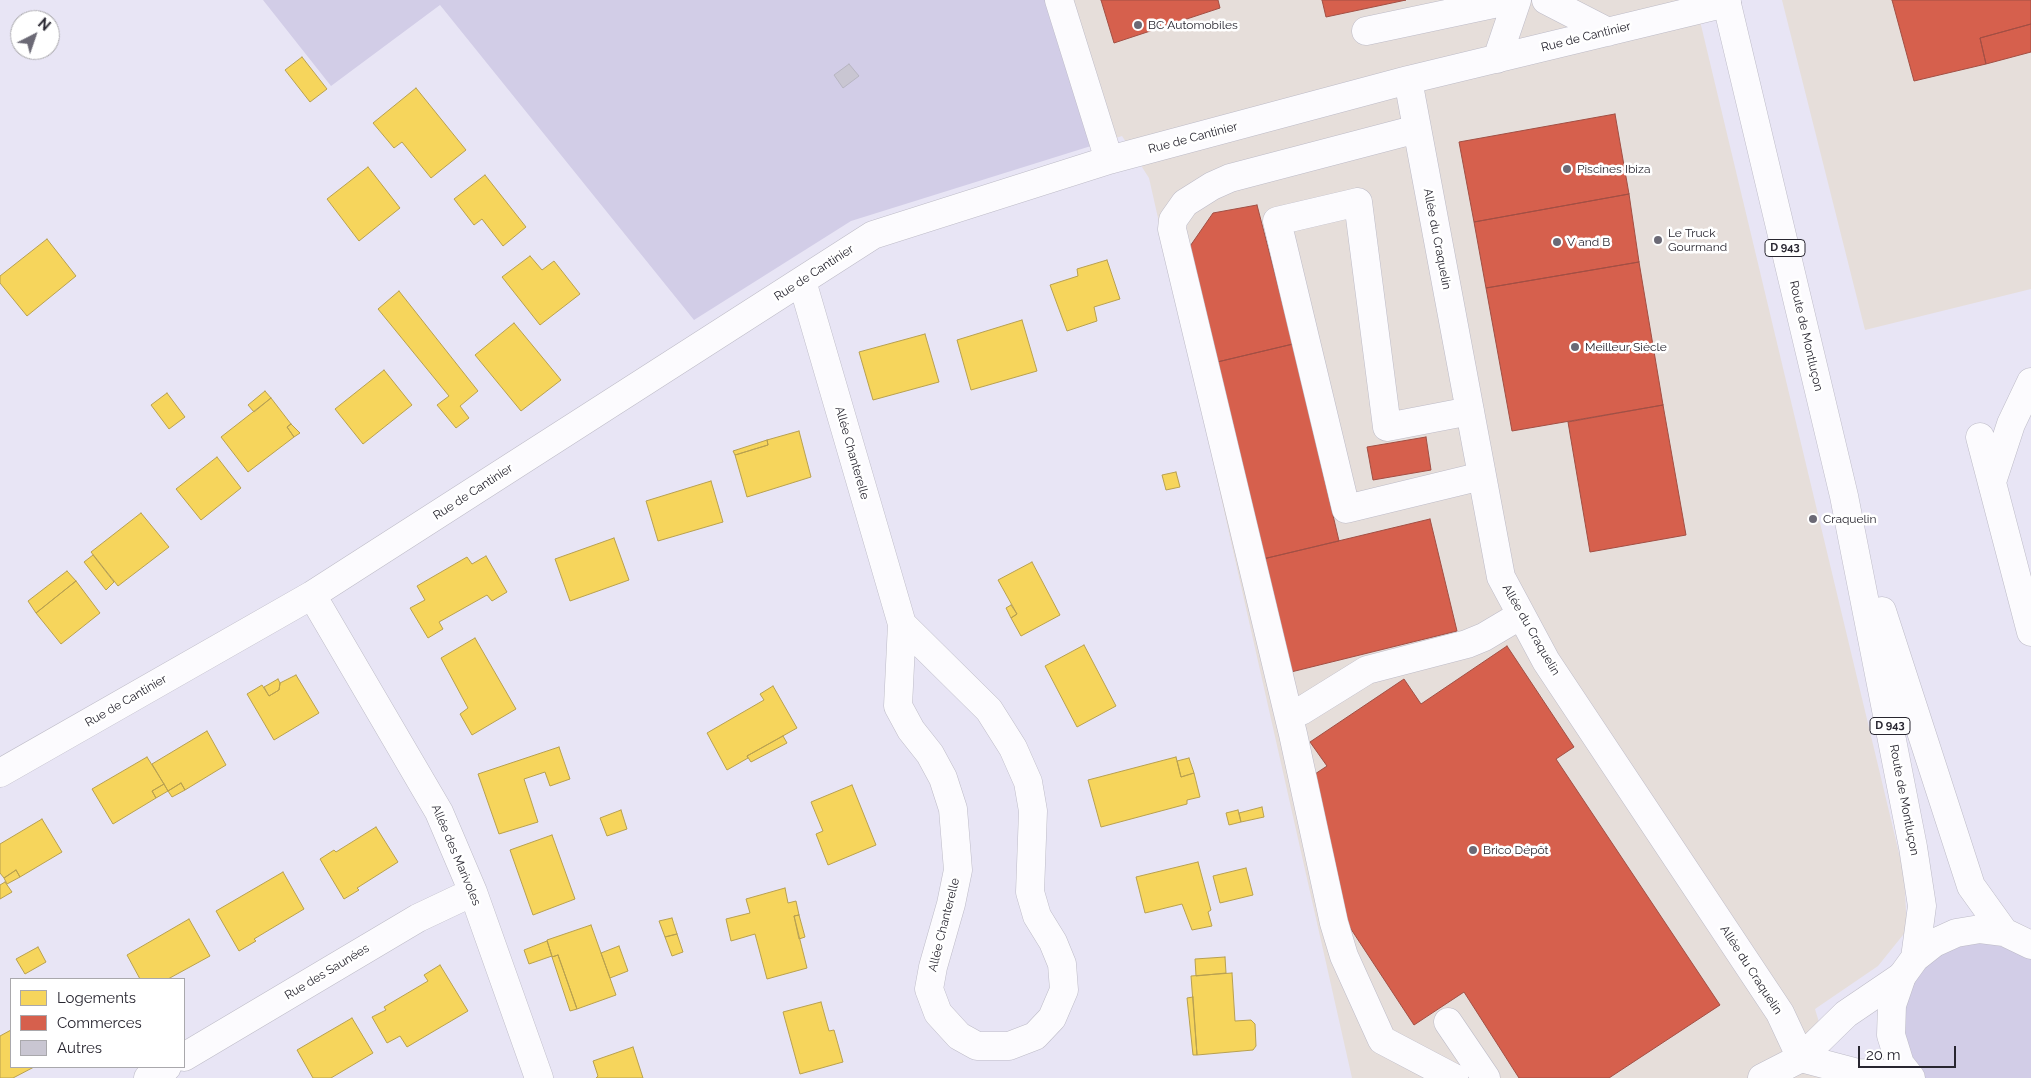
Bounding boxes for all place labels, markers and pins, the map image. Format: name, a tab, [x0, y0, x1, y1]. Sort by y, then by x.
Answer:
place label: BC Automobiles	[1148, 18, 1238, 32]
marker: BC Automobiles	[1132, 19, 1144, 31]
place label: Piscines Ibiza	[1577, 162, 1650, 176]
marker: Piscines Ibiza	[1561, 163, 1573, 175]
place label: Le Truck Gourmand	[1668, 226, 1727, 254]
marker: Le Truck Gourmand	[1652, 234, 1664, 246]
place label: V and B	[1567, 235, 1610, 249]
marker: V and B	[1551, 236, 1563, 248]
place label: Meilleur Siècle	[1585, 340, 1667, 354]
marker: Meilleur Siècle	[1569, 341, 1581, 353]
place label: Craquelin	[1823, 512, 1876, 526]
marker: Craquelin	[1807, 513, 1819, 525]
place label: Brico Dépôt	[1483, 843, 1549, 857]
marker: Brico Dépôt	[1467, 844, 1479, 856]

